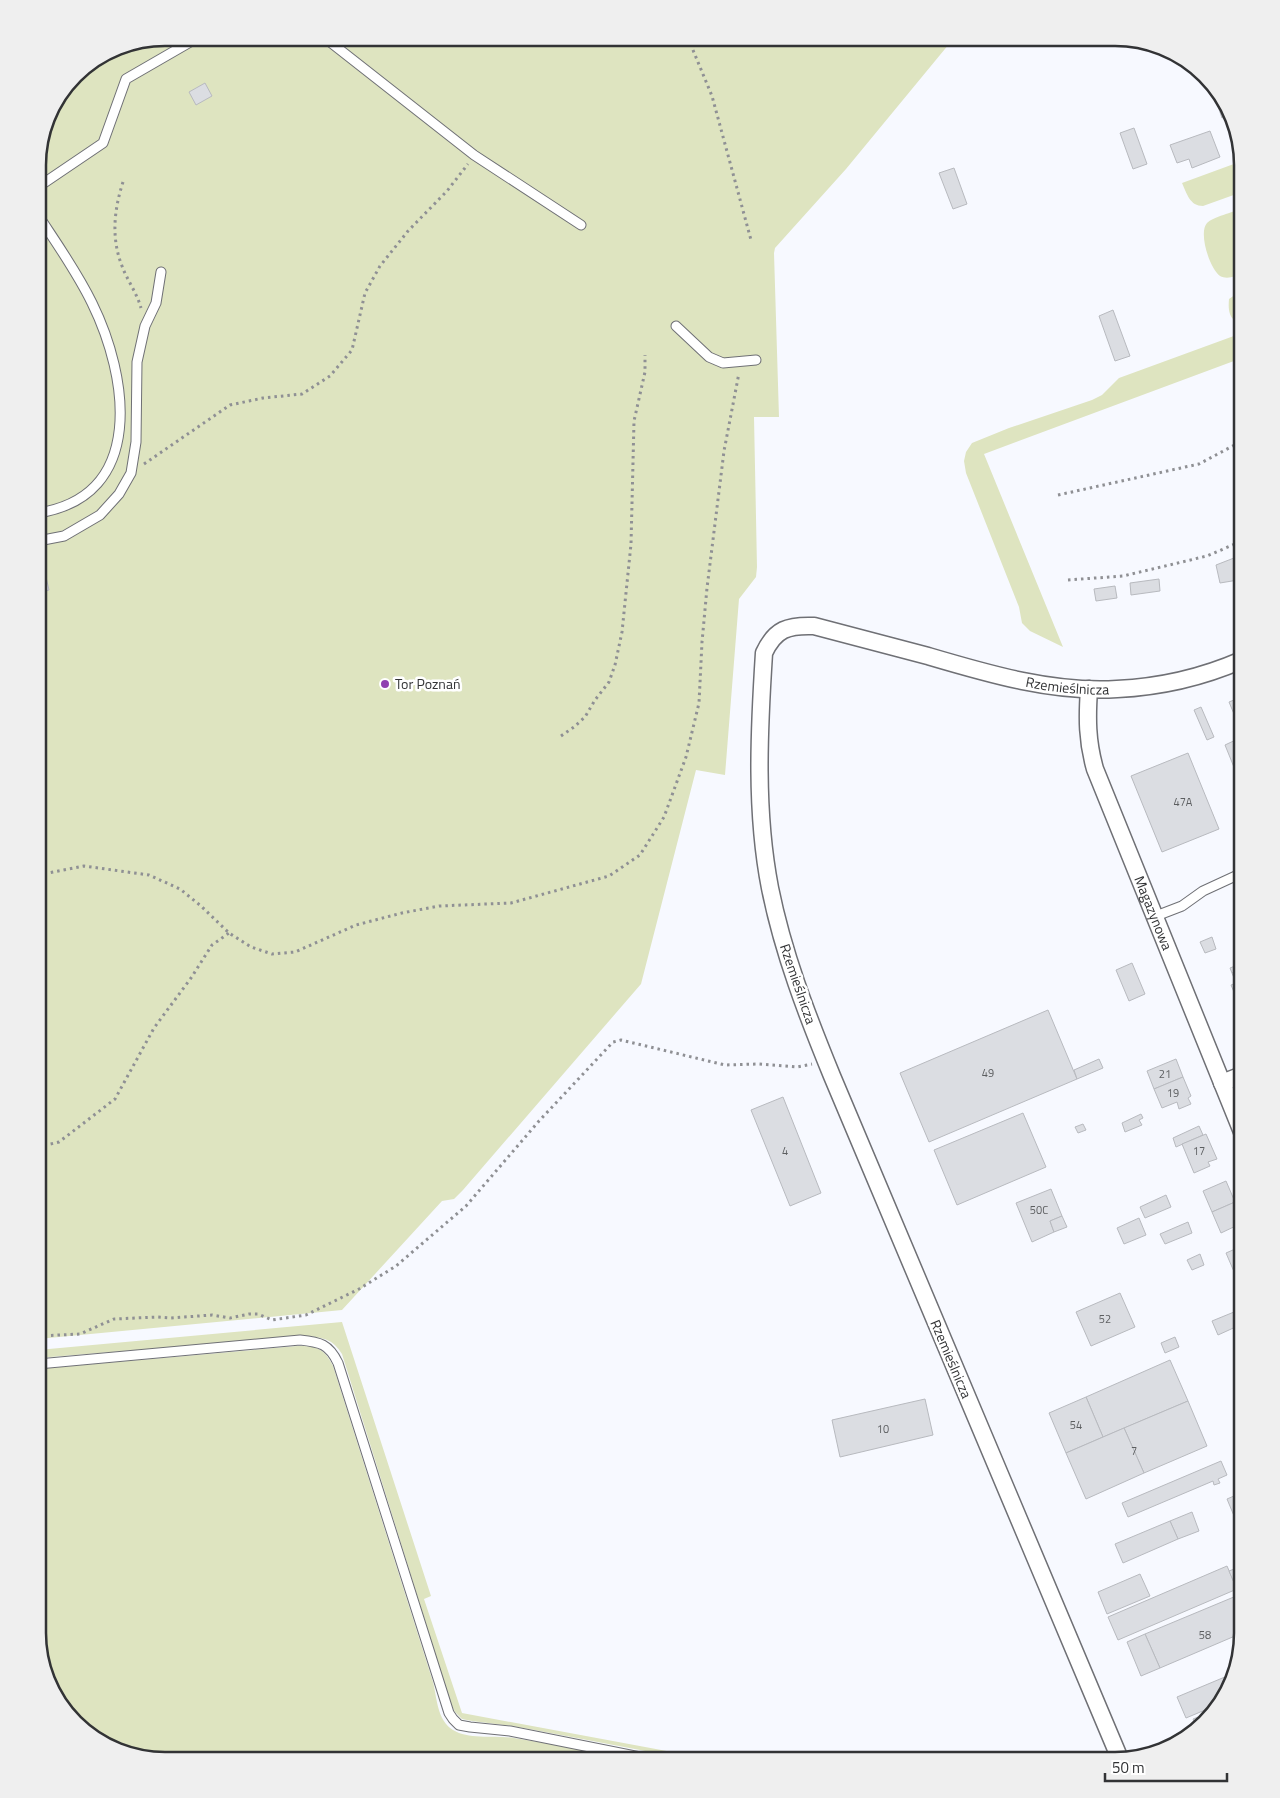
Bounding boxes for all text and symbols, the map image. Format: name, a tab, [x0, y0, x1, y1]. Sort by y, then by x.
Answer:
street label: Rzemieślnicza	[1024, 671, 1109, 700]
place label: Tor Poznań	[395, 673, 460, 694]
marker: Tor Poznań	[379, 678, 391, 690]
house number: 47A	[1174, 794, 1193, 810]
street label: Magazynowa	[1129, 872, 1178, 953]
street label: Rzemieślnicza	[775, 941, 822, 1027]
house number: 49	[982, 1065, 994, 1081]
house number: 21	[1159, 1066, 1171, 1082]
house number: 19	[1167, 1085, 1179, 1101]
house number: 4	[782, 1143, 788, 1159]
house number: 17	[1193, 1143, 1205, 1159]
house number: 50C	[1030, 1202, 1048, 1218]
house number: 52	[1099, 1311, 1111, 1327]
street label: Rzemieślnicza	[925, 1316, 977, 1401]
house number: 54	[1070, 1417, 1082, 1433]
house number: 10	[877, 1421, 889, 1437]
house number: 7	[1131, 1443, 1137, 1459]
house number: 58	[1199, 1627, 1211, 1643]
scale bar	[1105, 1750, 1228, 1782]
text: 50 m	[1112, 1756, 1145, 1779]

